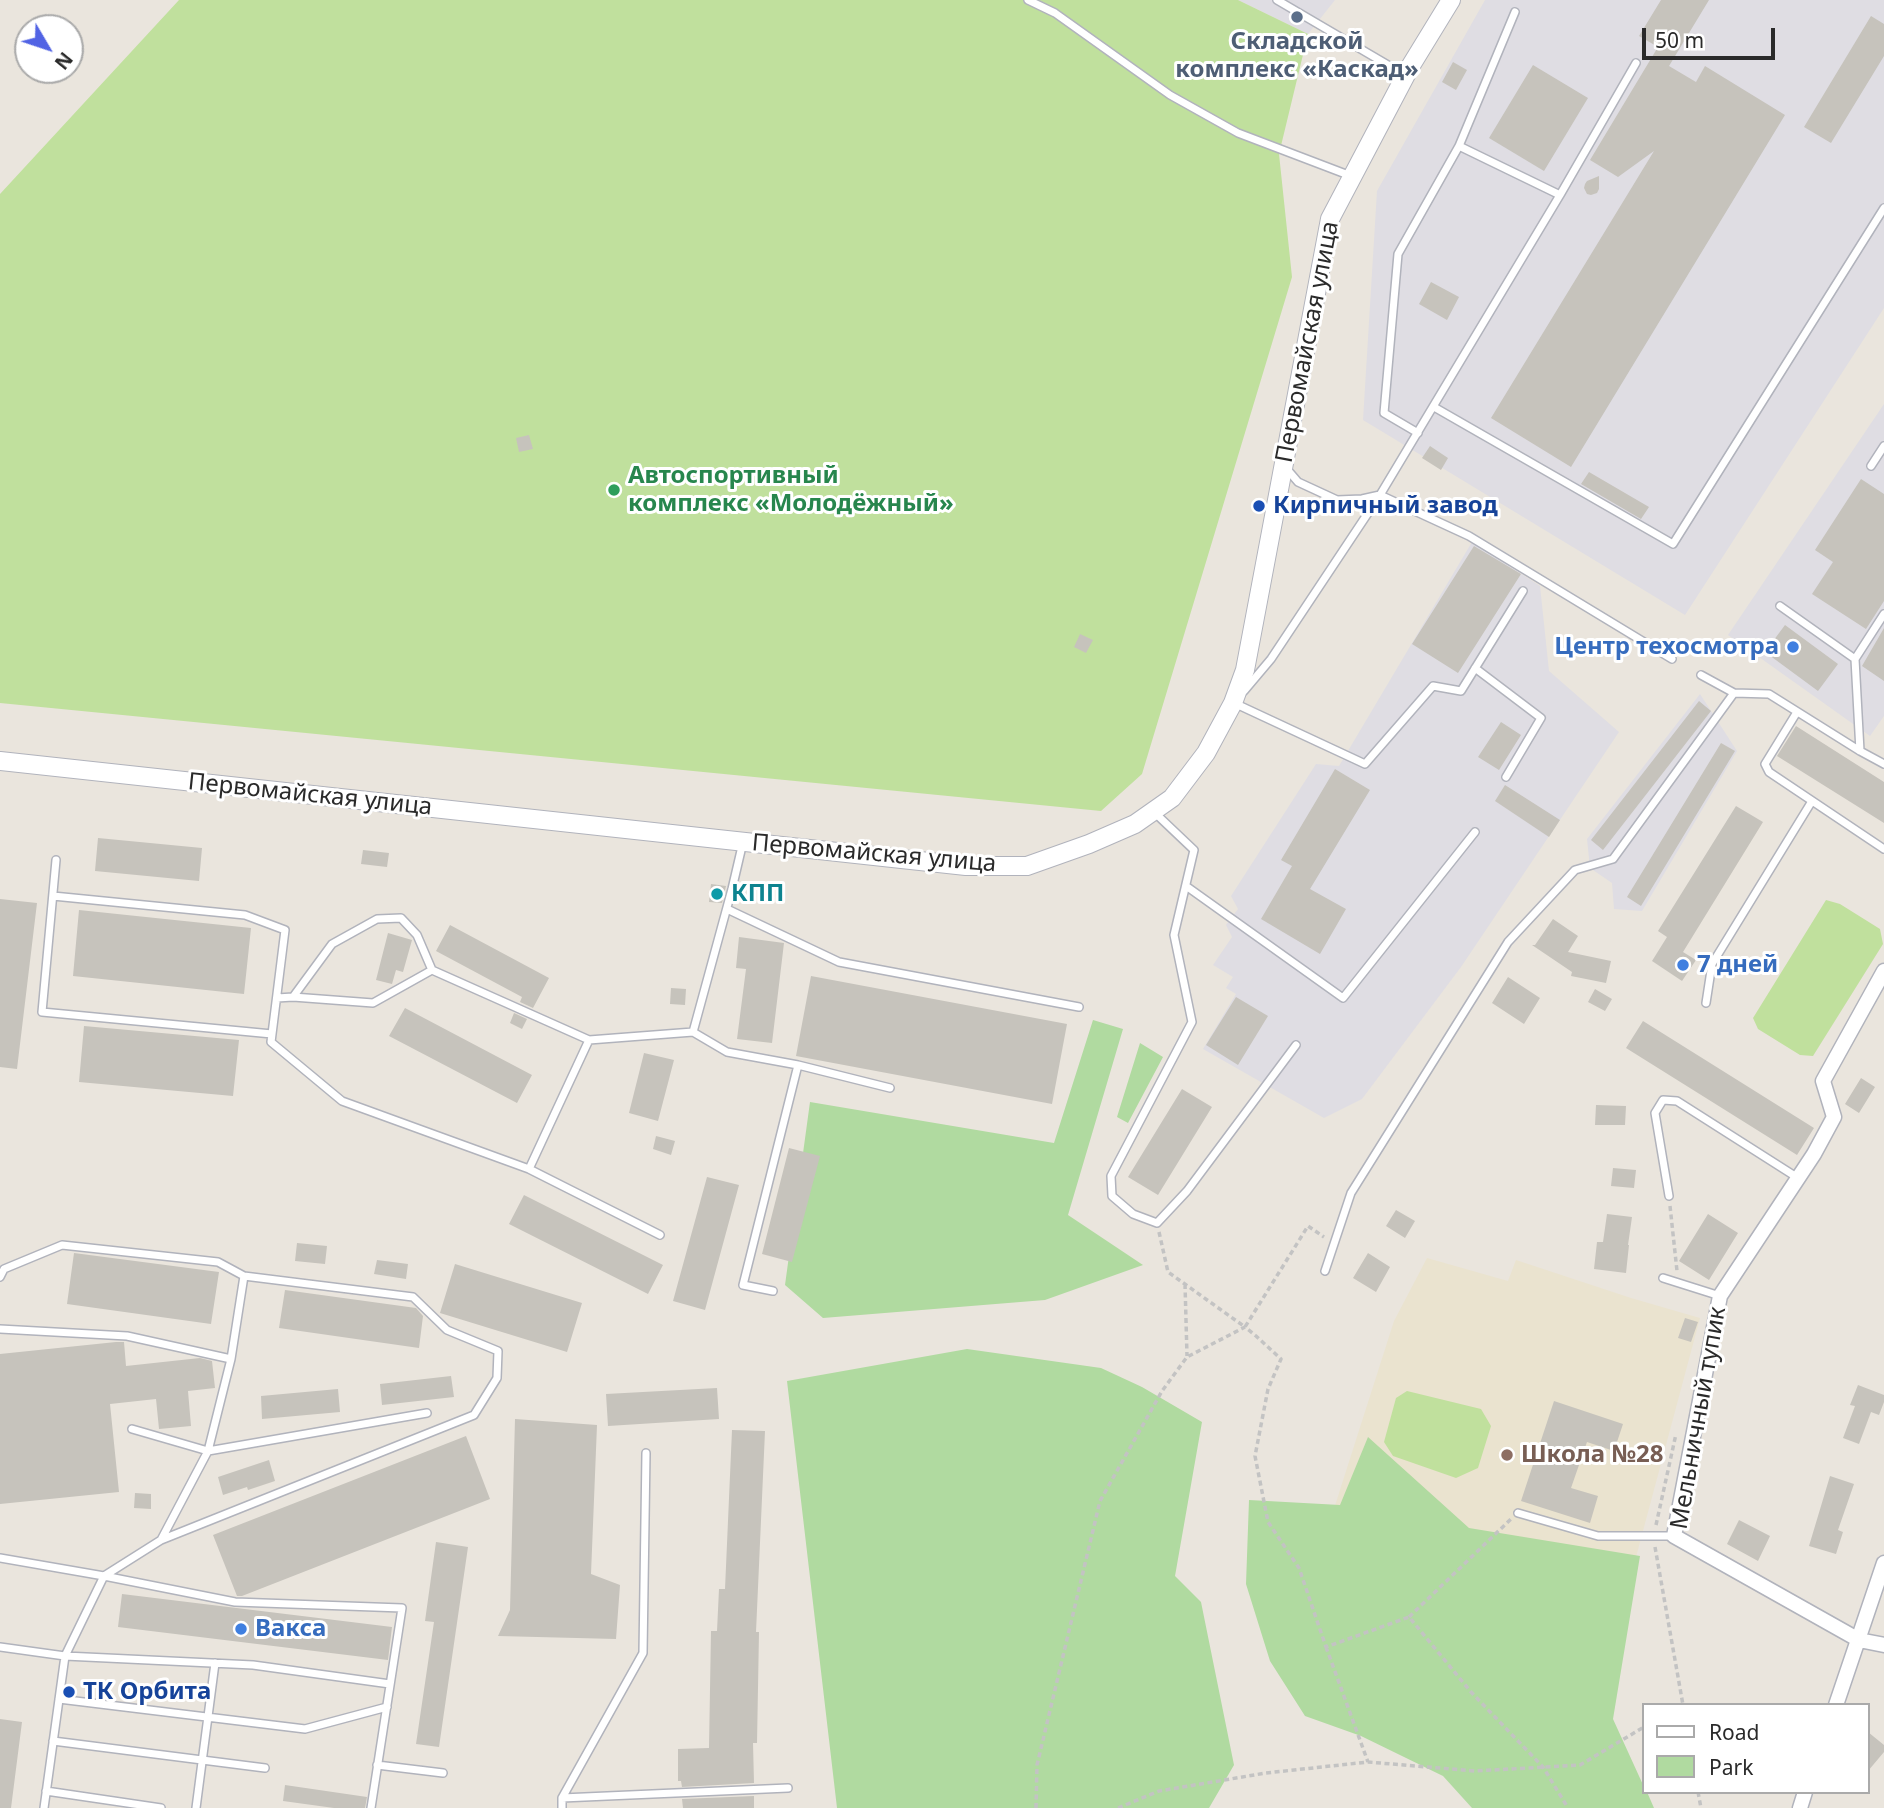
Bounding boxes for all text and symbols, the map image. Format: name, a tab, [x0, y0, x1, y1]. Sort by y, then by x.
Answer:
marker: Складской комплекс «Каскад»	[1289, 9, 1305, 25]
north arrow	[14, 14, 84, 84]
scale bar	[1646, 14, 1779, 58]
text: 50 m	[1655, 26, 1704, 54]
place label: Складской комплекс «Каскад»	[1175, 28, 1419, 84]
text: N	[49, 47, 79, 75]
street label: Первомайская улица	[1270, 219, 1346, 465]
place label: Автоспортивный комплекс «Молодёжный»	[628, 462, 954, 518]
marker: Автоспортивный комплекс «Молодёжный»	[606, 482, 622, 498]
place label: Кирпичный завод	[1273, 492, 1498, 520]
marker: Кирпичный завод	[1251, 498, 1267, 514]
place label: Центр техосмотра	[1554, 633, 1779, 661]
marker: Центр техосмотра	[1785, 639, 1801, 655]
street label: Первомайская улица	[186, 768, 434, 822]
street label: Первомайская улица	[750, 829, 998, 879]
place label: КПП	[731, 880, 784, 908]
marker: КПП	[709, 886, 725, 902]
place label: 7 дней	[1697, 951, 1778, 979]
marker: 7 дней	[1675, 957, 1691, 973]
street label: Мельничный тупик	[1665, 1304, 1733, 1532]
place label: Школа №28	[1521, 1441, 1663, 1469]
marker: Школа №28	[1499, 1447, 1515, 1463]
place label: Вакса	[255, 1615, 326, 1643]
marker: Вакса	[233, 1621, 249, 1637]
place label: ТК Орбита	[83, 1678, 211, 1706]
marker: ТК Орбита	[61, 1684, 77, 1700]
legend	[1643, 1703, 1870, 1794]
text: Road	[1709, 1718, 1759, 1746]
text: Park	[1709, 1753, 1753, 1781]

